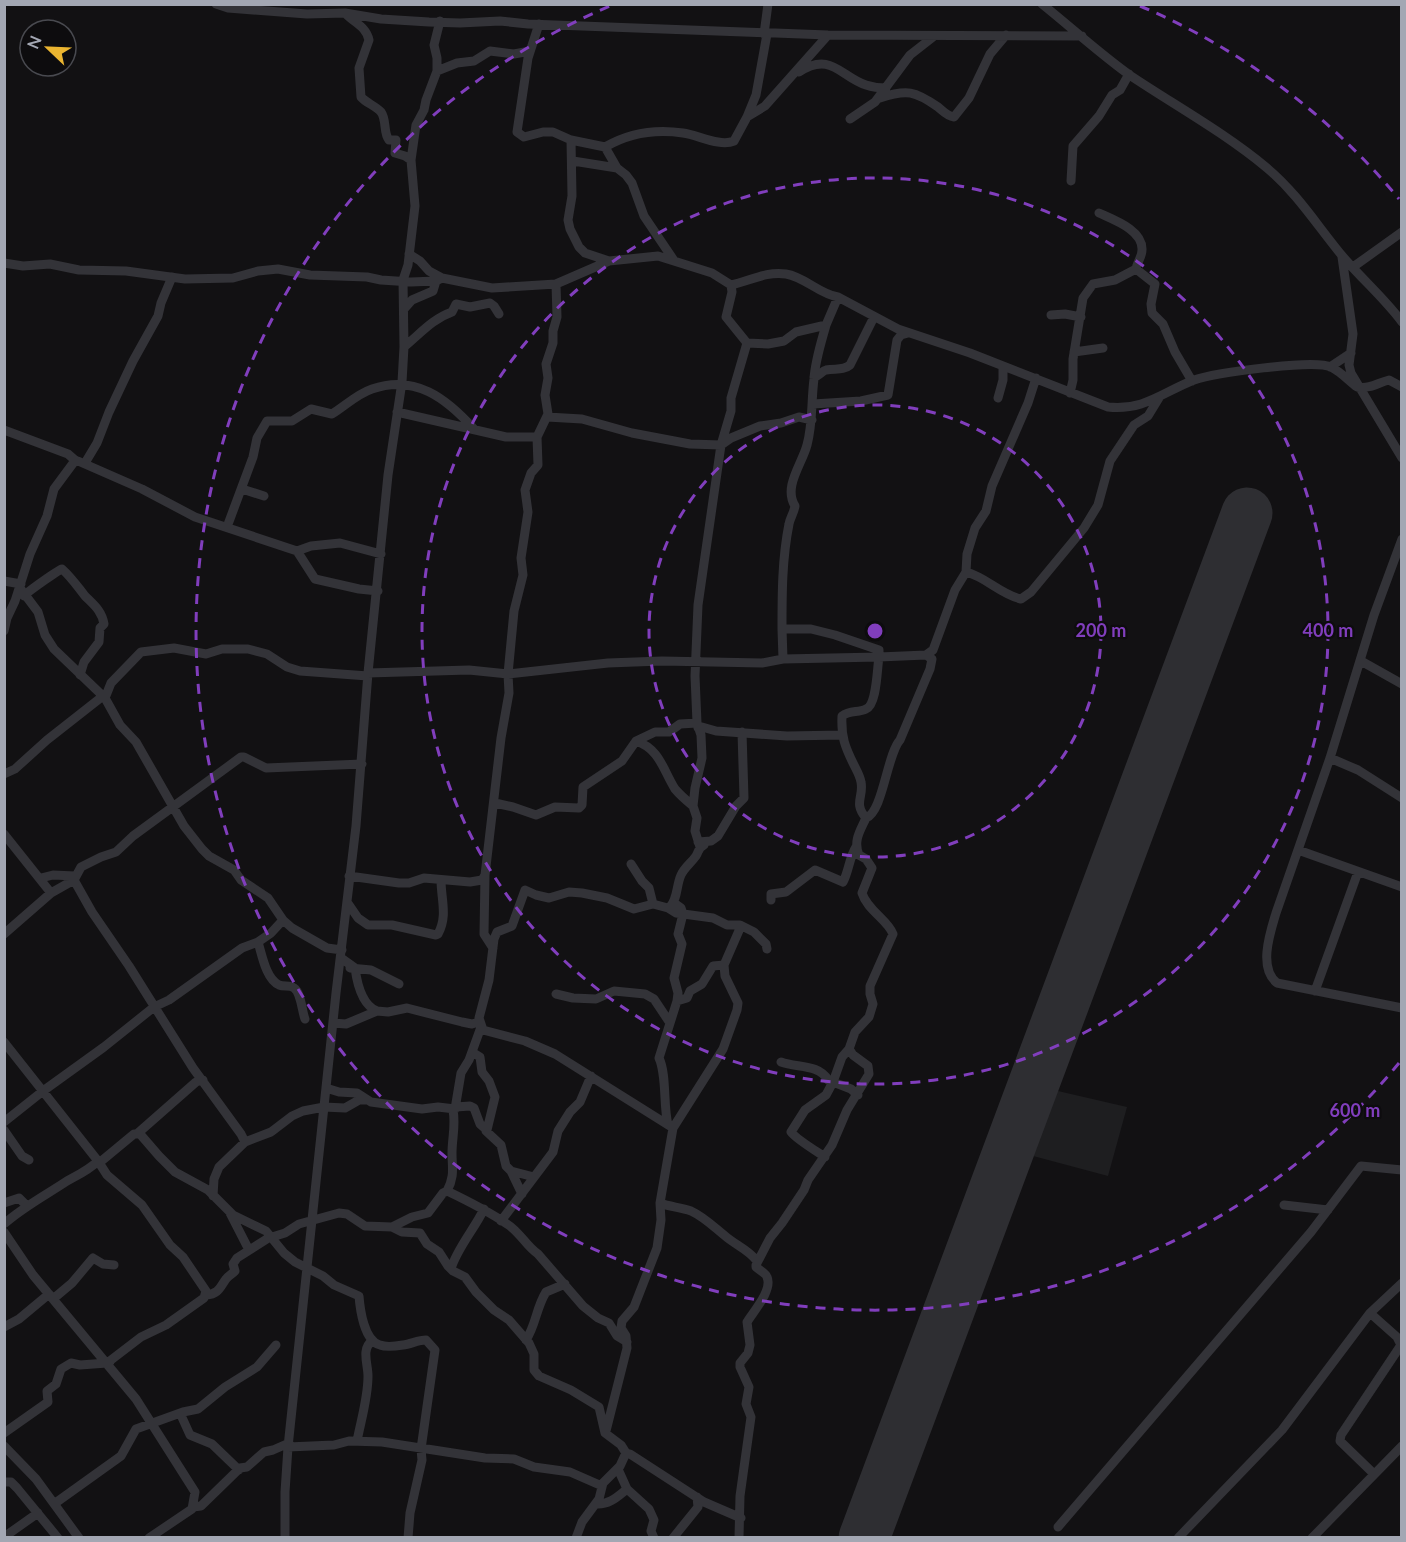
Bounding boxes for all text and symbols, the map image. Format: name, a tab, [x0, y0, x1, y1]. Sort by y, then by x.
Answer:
north arrow	[18, 18, 78, 78]
text: N	[23, 33, 45, 51]
text: 200 m	[1076, 619, 1126, 641]
text: 400 m	[1303, 619, 1353, 641]
centre of rings	[865, 621, 885, 641]
text: 600 m	[1330, 1099, 1380, 1121]

